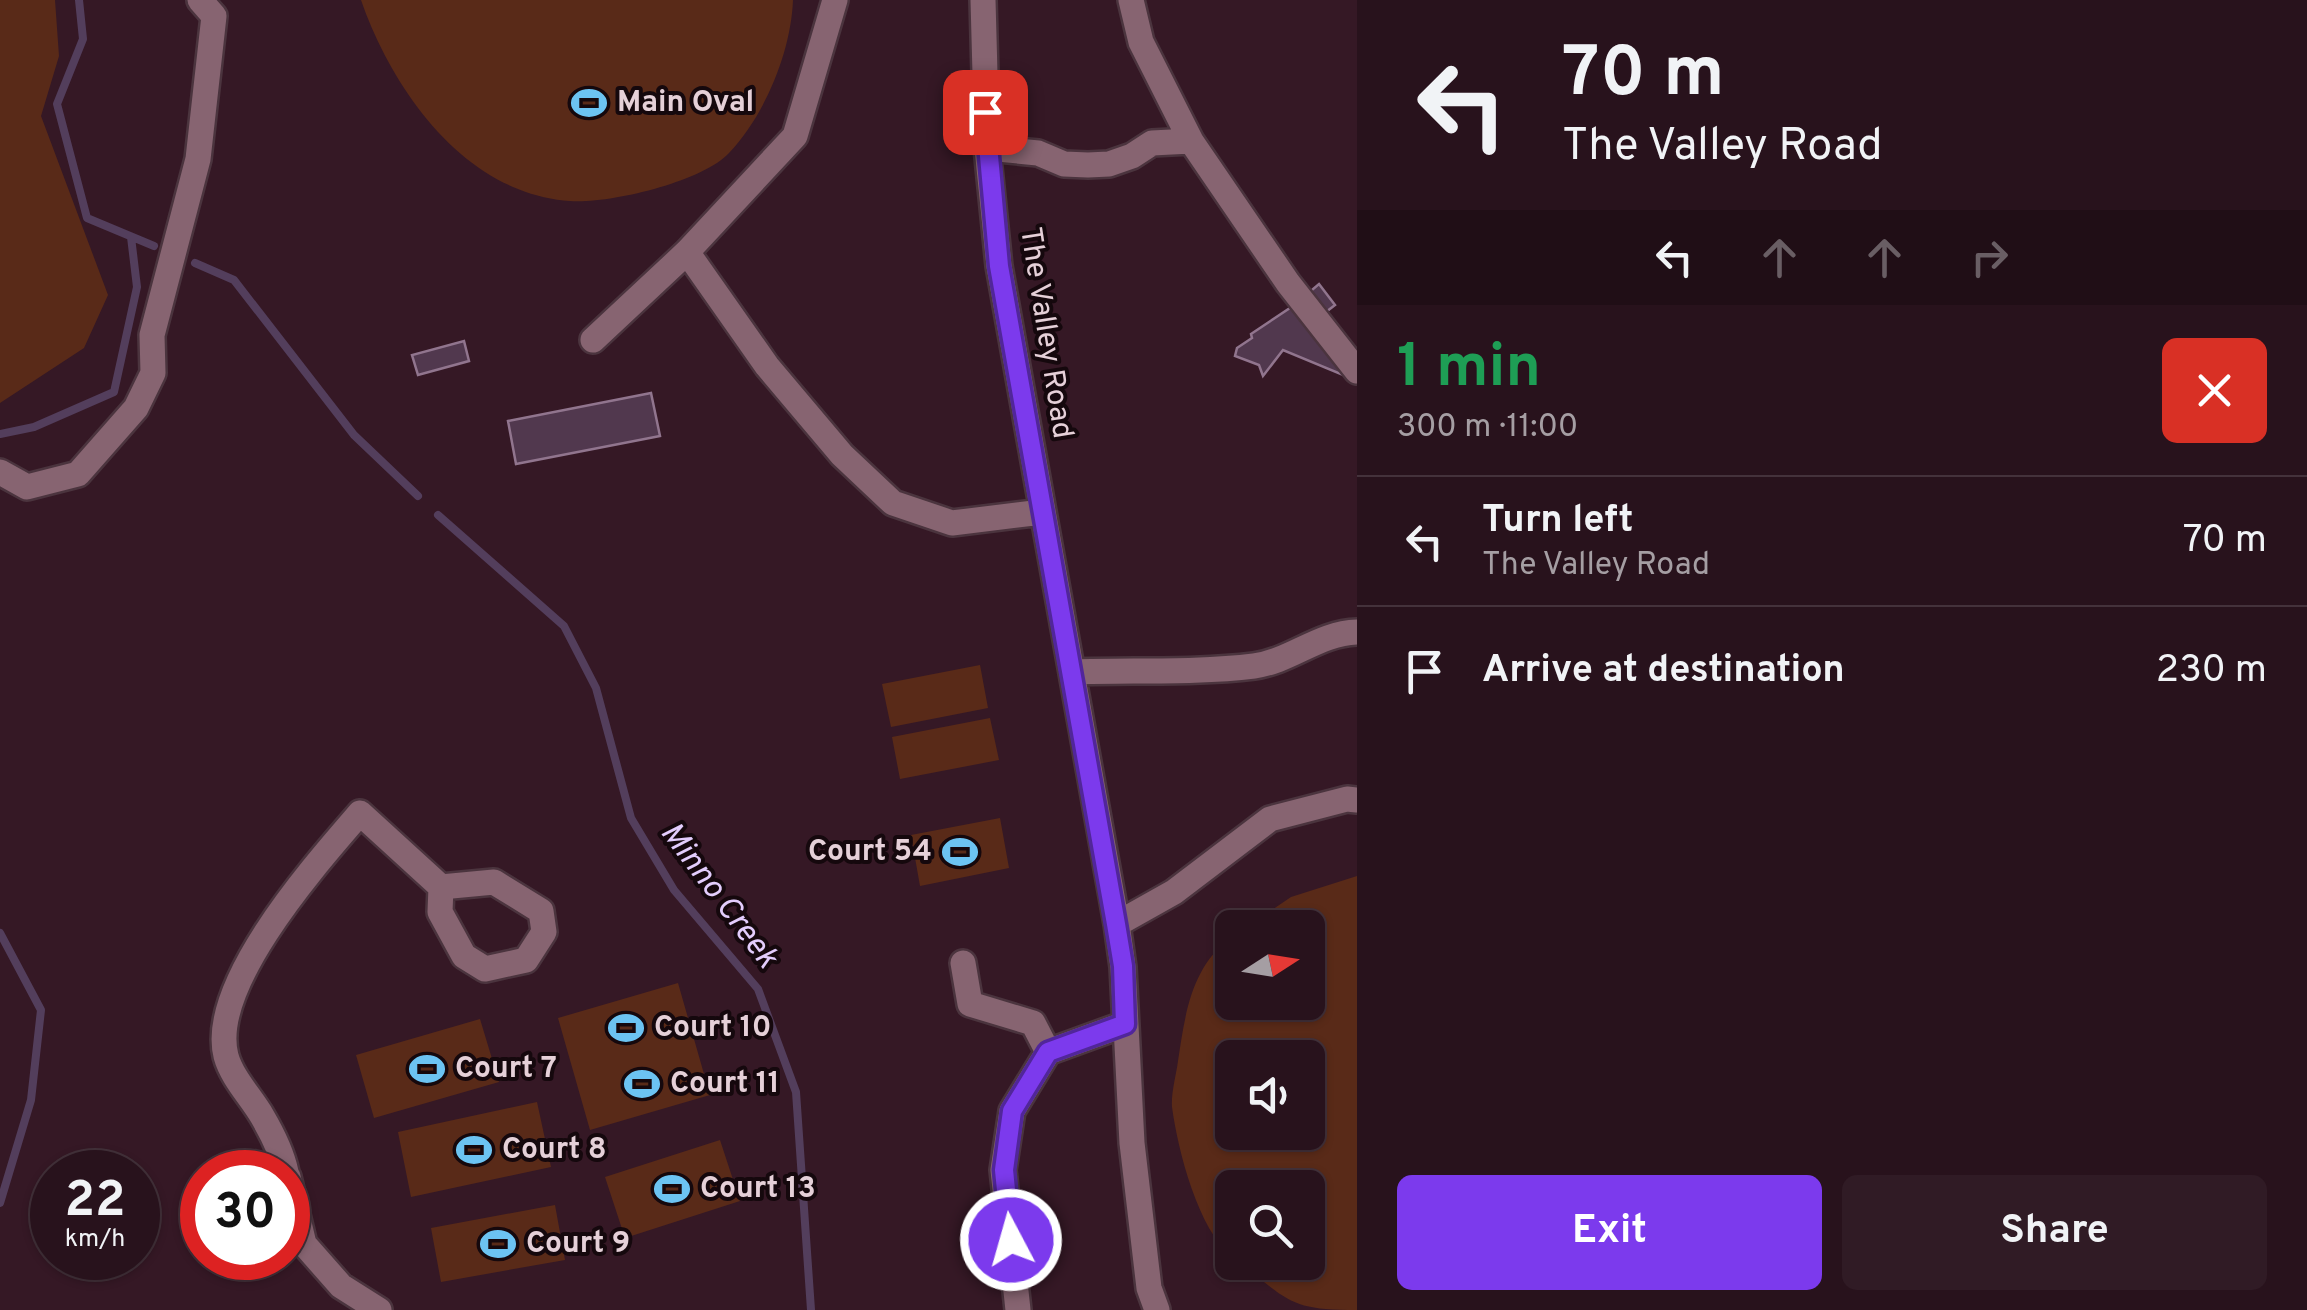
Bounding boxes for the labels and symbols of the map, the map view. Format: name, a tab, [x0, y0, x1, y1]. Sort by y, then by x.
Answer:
pin	[943, 70, 1028, 155]
sports icon: Main Oval	[570, 84, 608, 122]
place label: Main Oval	[617, 85, 754, 122]
street label: The Valley Road	[1010, 225, 1080, 441]
water label: Minno Creek	[650, 815, 786, 978]
sports icon: Court 54	[941, 833, 979, 871]
place label: Court 54	[808, 834, 932, 871]
north arrow	[1215, 910, 1325, 1020]
sports icon: Court 10	[607, 1009, 645, 1047]
place label: Court 10	[654, 1010, 771, 1047]
sports icon: Court 7	[408, 1050, 446, 1088]
place label: Court 7	[455, 1051, 557, 1088]
sports icon: Court 11	[623, 1065, 661, 1103]
place label: Court 11	[670, 1066, 780, 1103]
sports icon: Court 8	[455, 1131, 493, 1169]
place label: Court 8	[502, 1132, 607, 1169]
speed limit sign: 30	[180, 1150, 310, 1280]
sports icon: Court 13	[653, 1170, 691, 1208]
place label: Court 13	[700, 1171, 816, 1208]
position arrow	[959, 1188, 1063, 1292]
sports icon: Court 9	[479, 1225, 517, 1263]
place label: Court 9	[526, 1226, 630, 1263]

